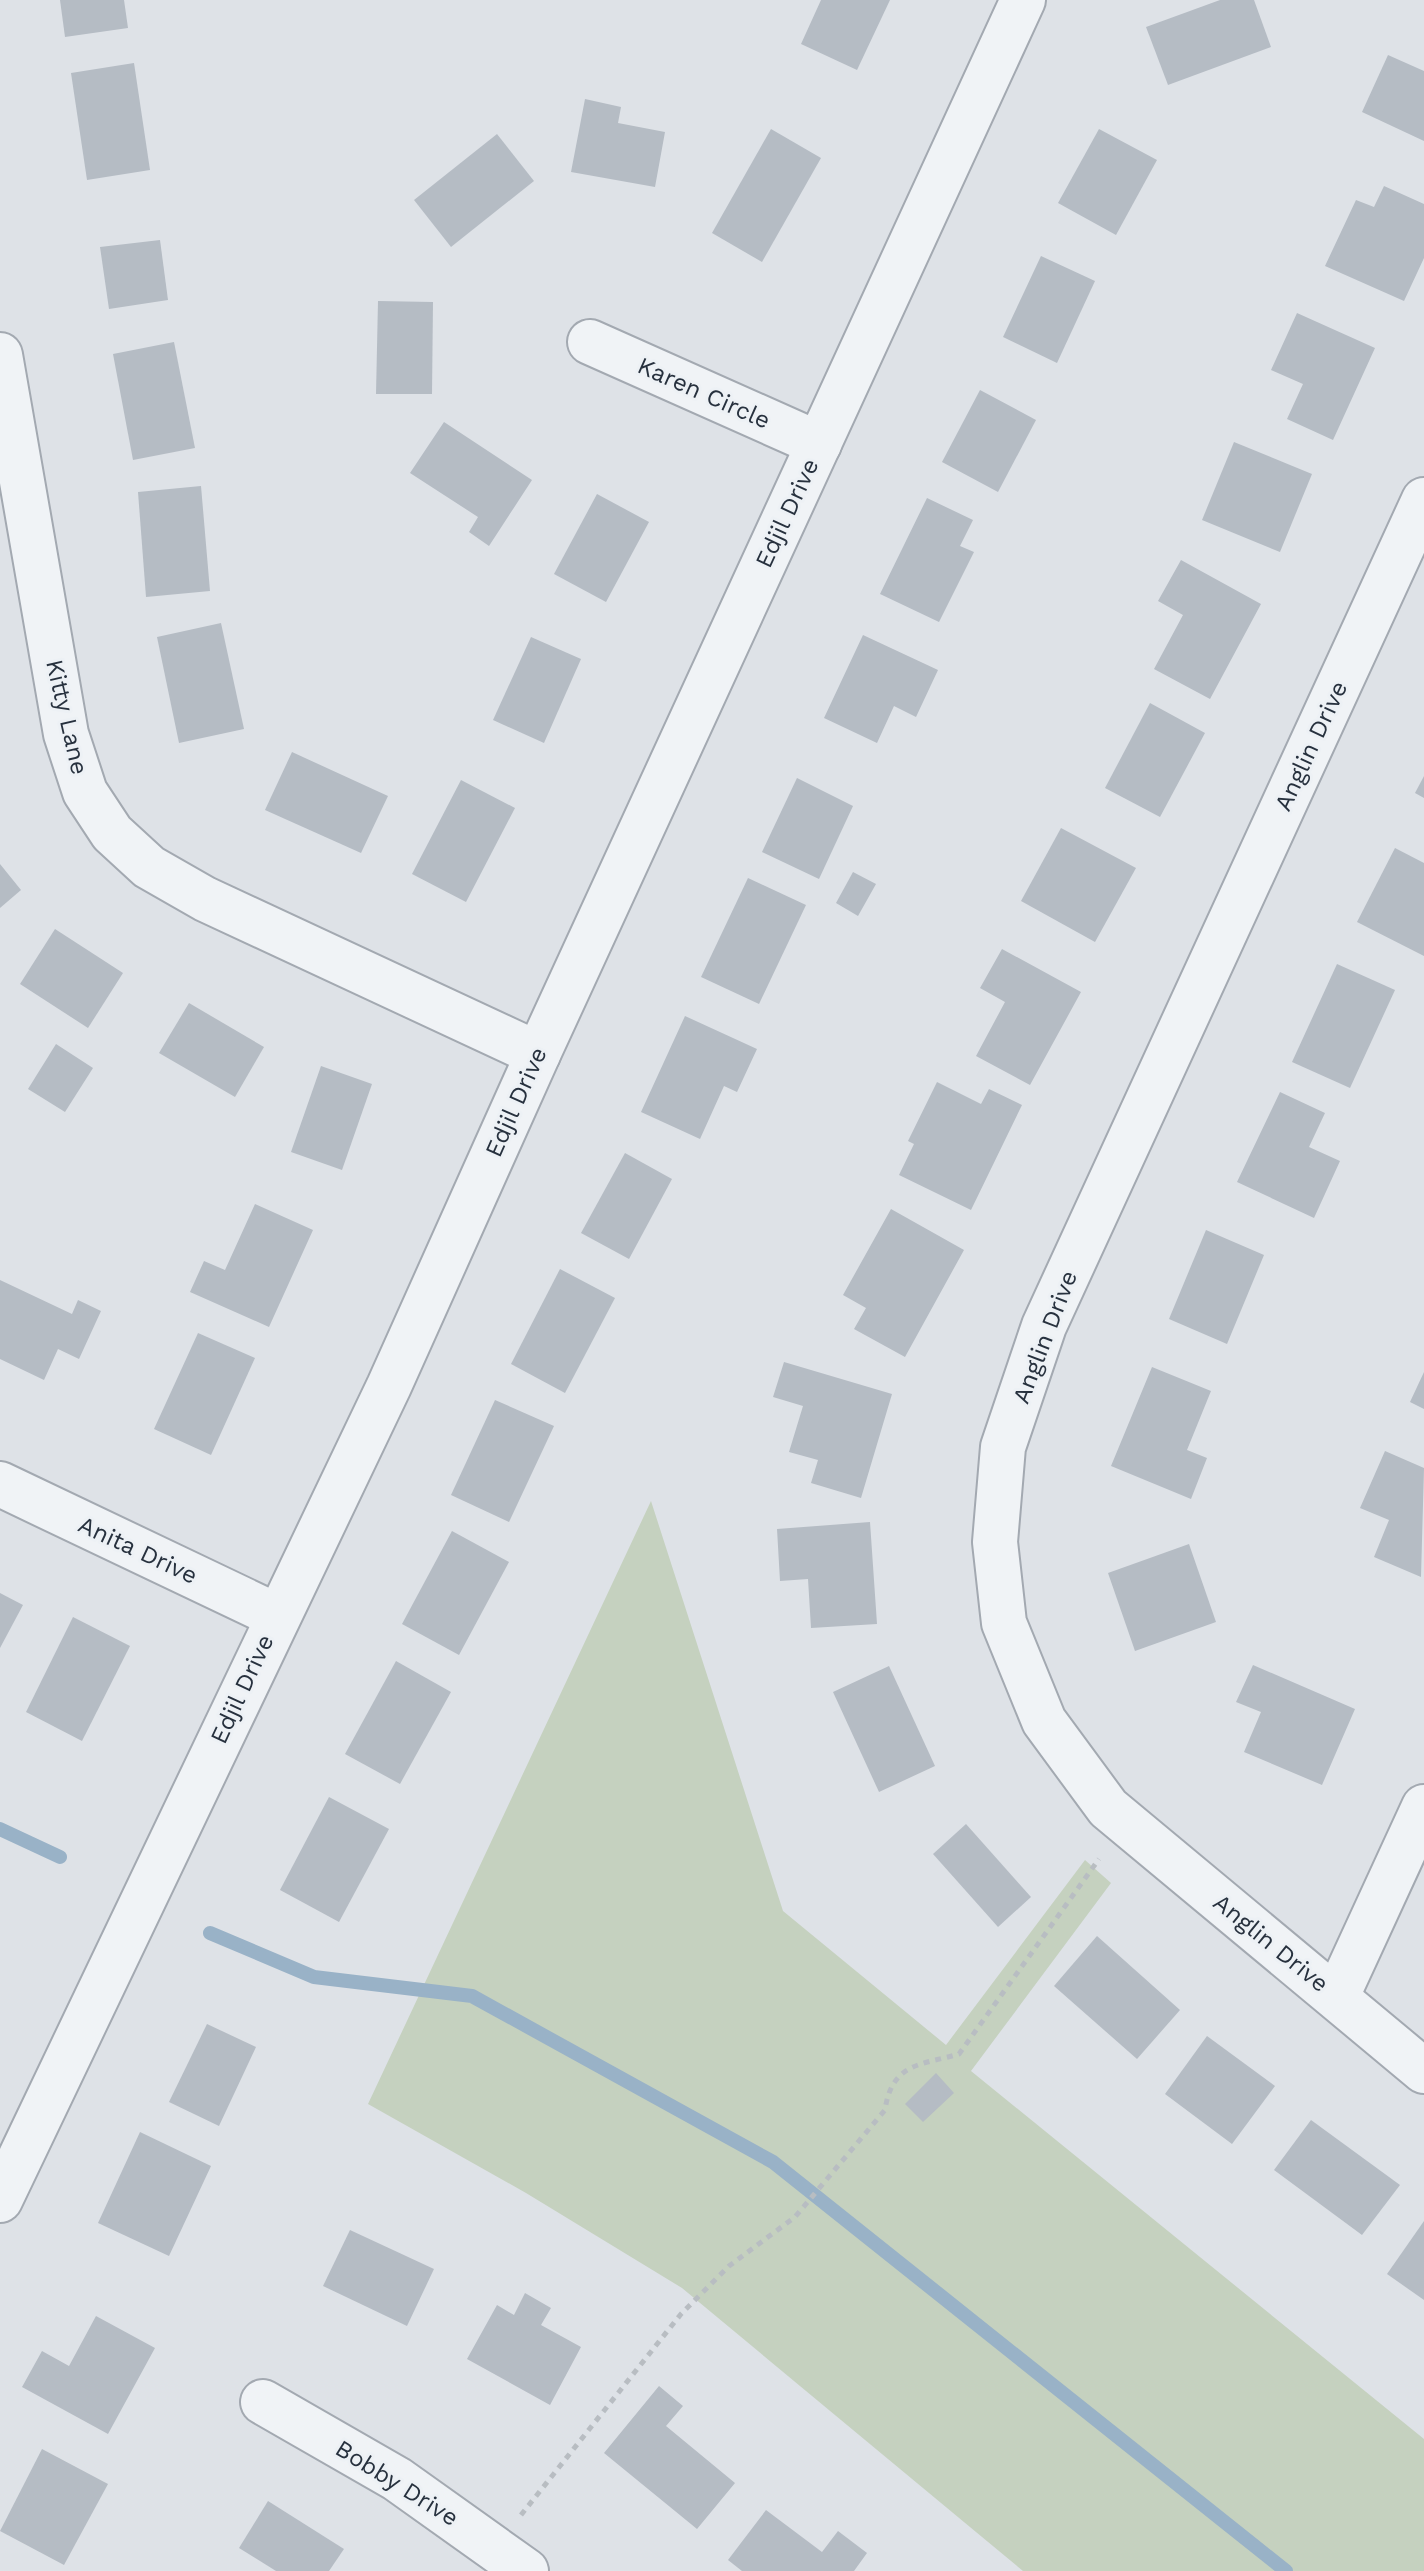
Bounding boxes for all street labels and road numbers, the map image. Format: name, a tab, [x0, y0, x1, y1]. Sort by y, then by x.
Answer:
street label: Karen Circle	[633, 351, 775, 435]
street label: Edjil Drive	[750, 454, 824, 572]
street label: Kitty Lane	[40, 657, 94, 777]
street label: Anglin Drive	[1269, 677, 1353, 815]
street label: Edjil Drive	[479, 1043, 553, 1161]
street label: Anglin Drive	[1007, 1267, 1083, 1407]
street label: Anita Drive	[74, 1510, 202, 1590]
street label: Edjil Drive	[205, 1630, 279, 1748]
street label: Anglin Drive	[1208, 1888, 1334, 1998]
street label: Bobby Drive	[330, 2434, 464, 2532]

